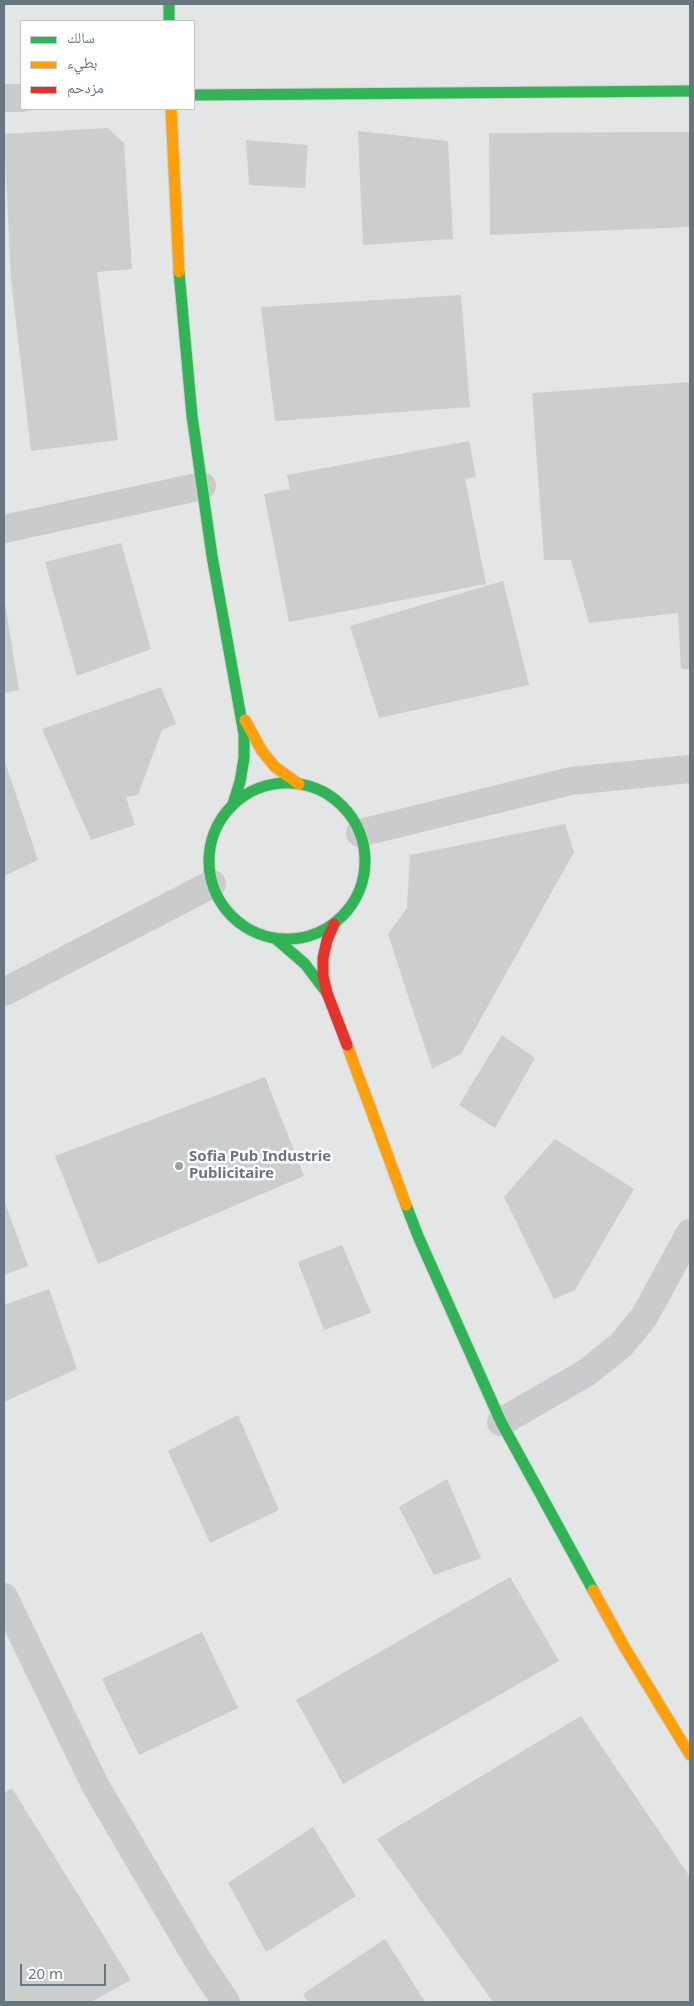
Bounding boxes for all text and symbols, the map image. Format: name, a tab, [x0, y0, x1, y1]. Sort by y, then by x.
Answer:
legend	[20, 20, 195, 110]
text: سالك	[67, 27, 95, 47]
text: بطيء	[67, 52, 97, 72]
text: مزدحم	[67, 77, 104, 97]
place label: Sofia Pub Industrie Publicitaire	[189, 1148, 331, 1183]
marker: Sofia Pub Industrie Publicitaire	[173, 1160, 185, 1172]
scale bar	[22, 1954, 109, 1986]
text: 20 m	[28, 1963, 63, 1983]

